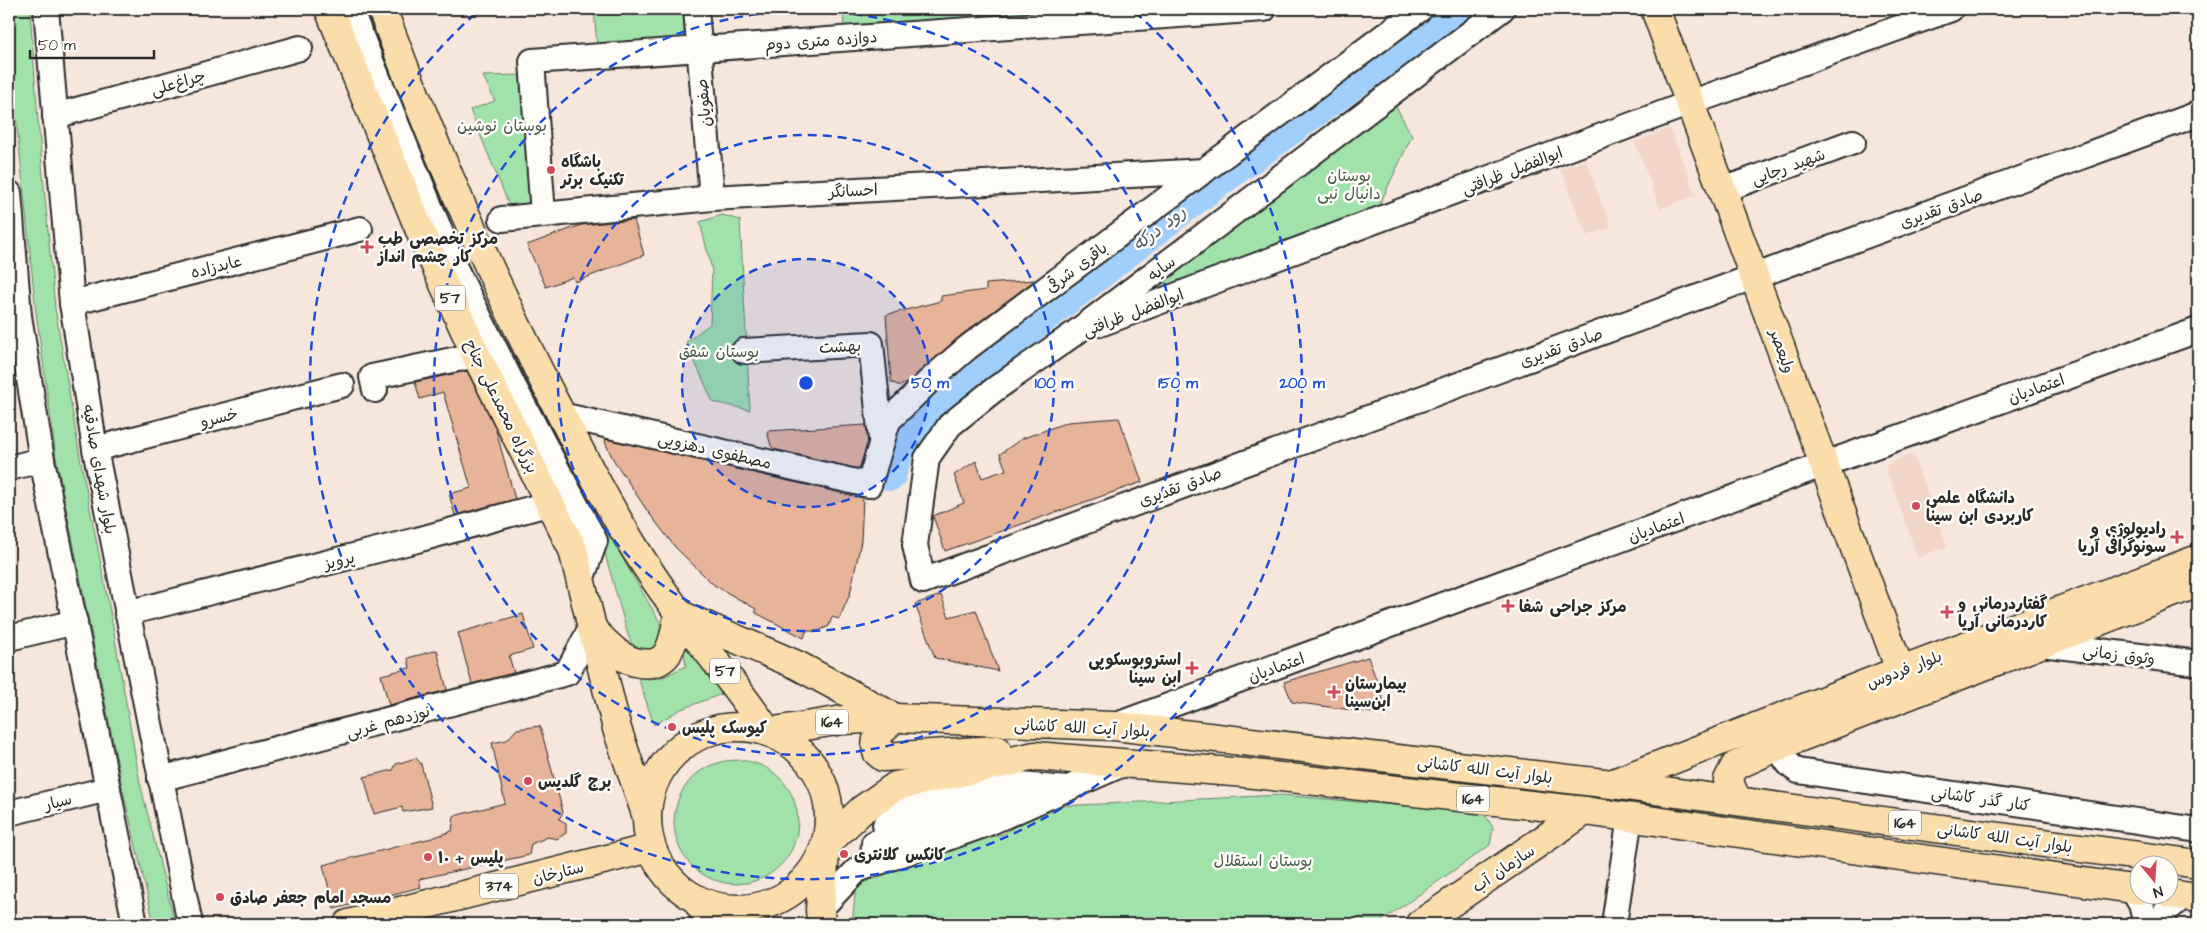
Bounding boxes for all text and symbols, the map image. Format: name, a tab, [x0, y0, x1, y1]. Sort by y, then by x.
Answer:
street label: دوازده متری دوم	[764, 26, 878, 57]
scale bar	[30, 28, 154, 60]
text: 50 m	[38, 35, 76, 56]
street label: چراغ‌علی	[148, 65, 208, 101]
street label: صفویان	[691, 78, 717, 128]
park label: بوستان نوشین	[457, 115, 547, 137]
street label: ابوالفضل ظرافتی	[1459, 142, 1566, 200]
street label: شهید رجایی	[1748, 143, 1828, 190]
place label: باشگاه تکنیک برتر	[559, 151, 625, 191]
marker: باشگاه تکنیک برتر	[545, 164, 557, 176]
park label: بوستان دانیال نبی	[1317, 165, 1381, 205]
street label: احسانگر	[826, 179, 878, 203]
street label: صادق تقدیری	[1897, 184, 1986, 234]
water label: رود درکه	[1128, 200, 1191, 257]
place label: مرکز تخصصی طب کار چشم انداز	[376, 228, 498, 269]
street label: باقری شرقی	[1041, 237, 1112, 298]
marker: مرکز تخصصی طب کار چشم انداز	[360, 240, 374, 254]
street label: عابدزاده	[188, 250, 244, 284]
street label: سایه	[1143, 251, 1180, 287]
street label: ابوالفضل ظرافتی	[1080, 284, 1187, 342]
road number: 57	[435, 286, 465, 310]
street label: صادق تقدیری	[1517, 323, 1606, 373]
street label: ولیعصر	[1763, 325, 1800, 376]
street label: بهشت	[818, 335, 862, 359]
street label: بزرگراه محمدعلی جناح	[459, 336, 543, 477]
park label: بوستان شفق	[679, 341, 759, 363]
street label: اعتمادیان	[2005, 369, 2068, 409]
text: 50 m	[911, 373, 949, 394]
text: 100 m	[1035, 373, 1074, 394]
text: 150 m	[1158, 373, 1198, 394]
text: 200 m	[1278, 373, 1325, 394]
centre of rings	[797, 374, 815, 392]
street label: بلوار شهدای صادقیه	[77, 403, 121, 536]
street label: خسرو	[196, 403, 240, 434]
street label: مصطفوی دهزویی	[656, 427, 774, 475]
street label: صادق تقدیری	[1136, 462, 1225, 512]
place label: دانشگاه علمی کاربردی ابن سینا	[1926, 487, 2034, 527]
marker: دانشگاه علمی کاربردی ابن سینا	[1910, 500, 1922, 512]
street label: اعتمادیان	[1625, 508, 1688, 548]
place label: رادیولوژی و سونوگرافی آریا	[2078, 518, 2166, 558]
marker: رادیولوژی و سونوگرافی آریا	[2170, 530, 2184, 544]
street label: پرویز	[320, 547, 357, 576]
place label: گفتاردرمانی و کاردرمانی آریا	[1957, 593, 2047, 633]
place label: مرکز جراحی شفا	[1519, 596, 1627, 618]
marker: مرکز جراحی شفا	[1501, 599, 1515, 613]
marker: گفتاردرمانی و کاردرمانی آریا	[1940, 605, 1954, 619]
street label: وثوق زمانی	[2082, 640, 2156, 670]
street label: بلوار فردوس	[1863, 645, 1945, 694]
street label: اعتمادیان	[1245, 648, 1308, 688]
place label: استروبوسکوپی ابن سینا	[1088, 649, 1181, 689]
road number: 57	[710, 658, 740, 684]
marker: استروبوسکوپی ابن سینا	[1185, 661, 1199, 675]
place label: بیمارستان ابن‌سینا	[1345, 673, 1407, 713]
marker: بیمارستان ابن‌سینا	[1327, 685, 1341, 699]
street label: نوزدهم غربی	[344, 700, 433, 745]
road number: 164	[816, 710, 848, 734]
street label: بلوار آیت الله کاشانی	[1013, 713, 1150, 743]
place label: کیوسک پلیس	[682, 717, 767, 739]
marker: کیوسک پلیس	[666, 721, 678, 733]
street label: بلوار آیت الله کاشانی	[1416, 751, 1554, 789]
place label: برج گلدیس	[538, 771, 611, 793]
marker: برج گلدیس	[522, 775, 534, 787]
street label: کنار گذر کاشانی	[1930, 781, 2032, 817]
road number: 164	[1457, 786, 1489, 812]
street label: سیار	[40, 788, 74, 816]
road number: 164	[1889, 810, 1921, 836]
street label: بلوار آیت الله کاشانی	[1936, 818, 2074, 858]
street label: سازمان آب	[1468, 840, 1539, 898]
place label: کانکس کلانتری	[854, 844, 946, 866]
place label: پلیس + ۱۰	[438, 847, 504, 869]
marker: کانکس کلانتری	[838, 848, 850, 860]
park label: بوستان استقلال	[1213, 850, 1313, 872]
marker: پلیس + ۱۰	[422, 851, 434, 863]
street label: ستارخان	[530, 856, 586, 890]
north arrow	[2130, 856, 2180, 906]
road number: 374	[480, 874, 518, 898]
text: N	[2150, 881, 2165, 902]
place label: مسجد امام جعفر صادق	[230, 887, 391, 910]
marker: مسجد امام جعفر صادق	[214, 891, 226, 903]

